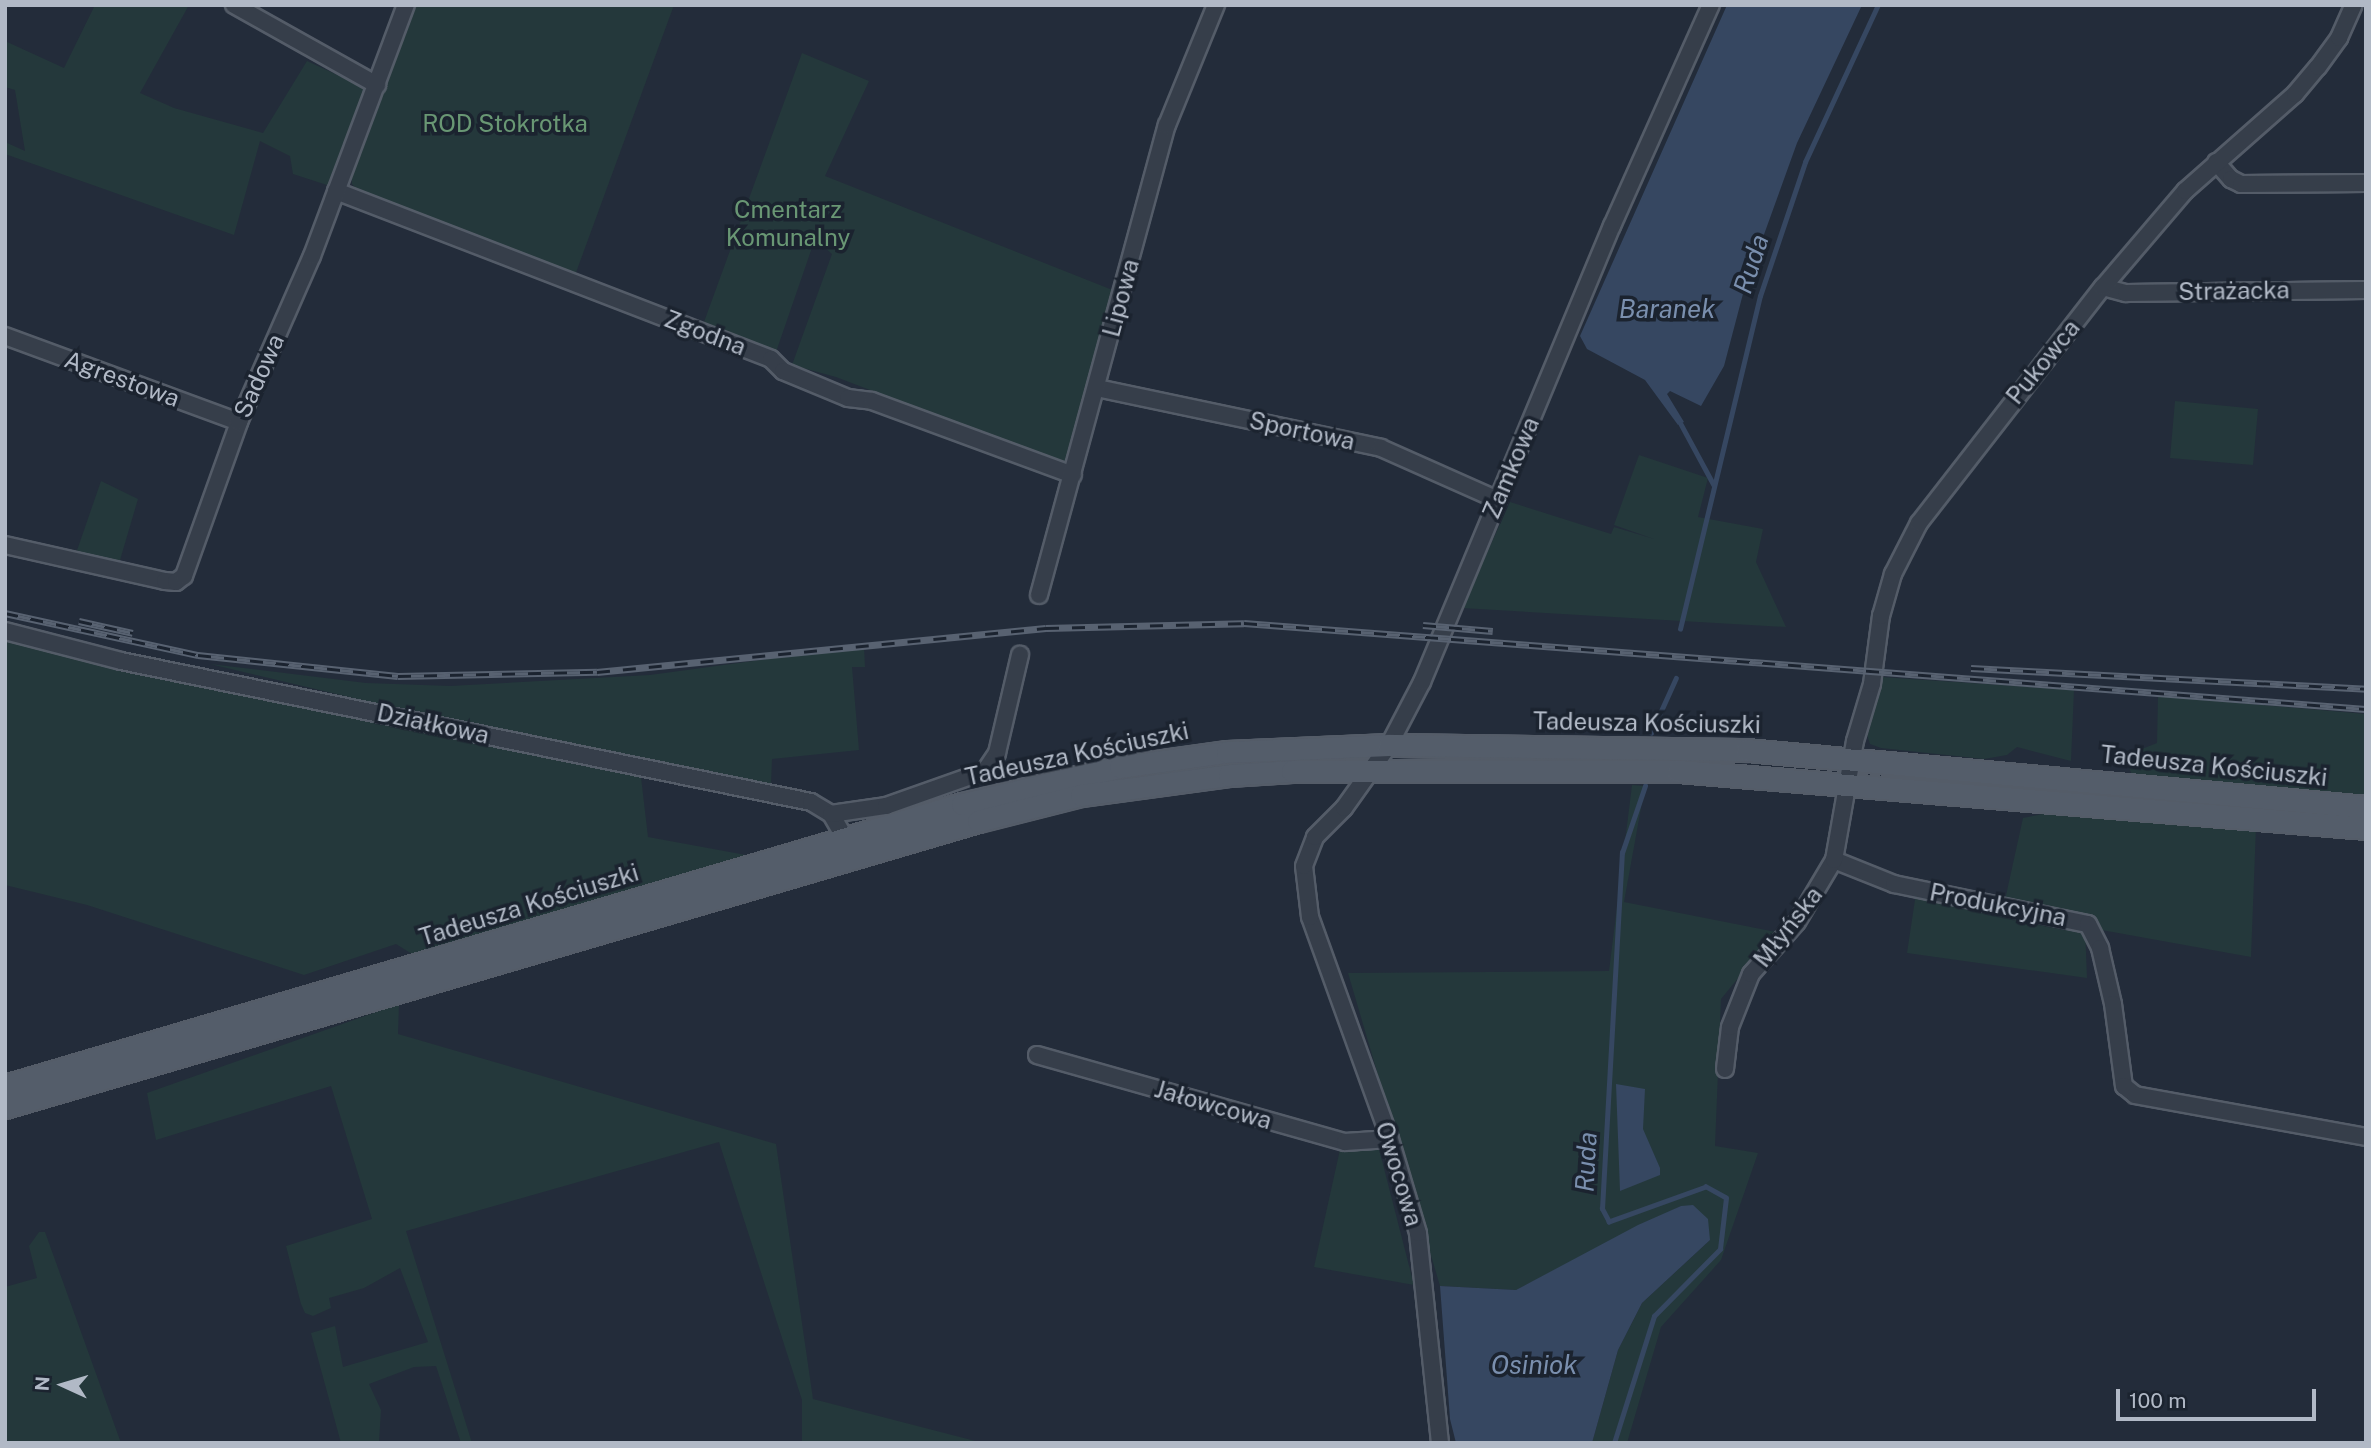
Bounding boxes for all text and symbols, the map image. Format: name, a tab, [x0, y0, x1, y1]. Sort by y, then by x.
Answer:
park label: ROD Stokrotka	[422, 110, 588, 138]
park label: Cmentarz Komunalny	[726, 196, 850, 252]
water label: Ruda	[1727, 231, 1775, 297]
street label: Lipowa	[1097, 256, 1145, 340]
street label: Strażacka	[2178, 276, 2290, 306]
water label: Baranek	[1619, 293, 1715, 325]
street label: Zgodna	[660, 304, 750, 362]
street label: Pukowca	[2000, 314, 2086, 410]
street label: Sadowa	[228, 330, 290, 422]
street label: Agrestowa	[61, 345, 183, 413]
street label: Sportowa	[1247, 406, 1357, 456]
street label: Zamkowa	[1477, 413, 1545, 523]
street label: Działkowa	[374, 698, 492, 750]
street label: Tadeusza Kościuszki	[1533, 707, 1761, 739]
street label: Tadeusza Kościuszki	[963, 716, 1191, 792]
street label: Tadeusza Kościuszki	[2099, 740, 2329, 792]
street label: Tadeusza Kościuszki	[416, 858, 642, 952]
street label: Produkcyjna	[1927, 878, 2069, 932]
street label: Młyńska	[1748, 881, 1828, 973]
street label: Jałowcowa	[1151, 1075, 1275, 1135]
street label: Owocowa	[1369, 1118, 1429, 1230]
water label: Ruda	[1569, 1131, 1603, 1193]
water label: Osiniok	[1491, 1349, 1577, 1381]
north arrow	[28, 1350, 98, 1420]
scale bar	[2119, 1374, 2318, 1418]
text: N	[31, 1375, 54, 1392]
text: 100 m	[2129, 1388, 2186, 1413]

